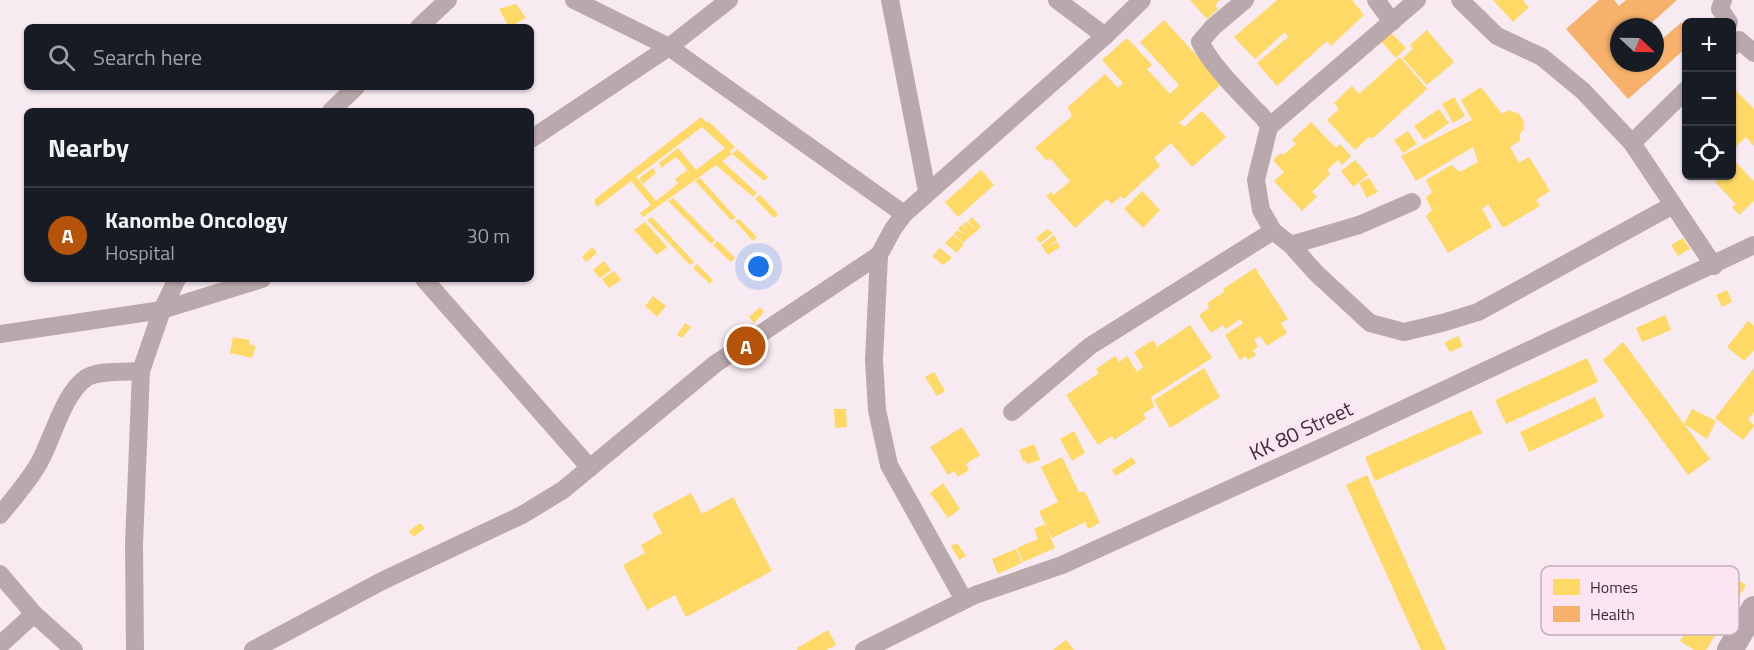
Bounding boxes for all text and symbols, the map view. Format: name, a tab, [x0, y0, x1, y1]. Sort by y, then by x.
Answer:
north arrow	[1610, 18, 1664, 72]
map controls	[1682, 18, 1736, 180]
button: +	[1682, 18, 1736, 72]
search box	[24, 24, 534, 90]
text: Search here	[93, 40, 202, 74]
icon: search	[45, 41, 78, 74]
button: −	[1682, 72, 1736, 126]
button: locate	[1682, 126, 1736, 180]
text: Nearby	[48, 128, 129, 167]
text: Kanombe Oncology	[105, 203, 288, 237]
text: A	[61, 220, 74, 251]
text: 30 m	[466, 220, 510, 251]
text: Hospital	[105, 237, 175, 268]
your location	[744, 252, 773, 281]
pin: A	[726, 324, 766, 368]
street label: KK 80 Street	[1244, 392, 1358, 468]
legend	[1541, 566, 1739, 635]
text: Homes	[1590, 575, 1638, 599]
text: Health	[1590, 602, 1635, 626]

